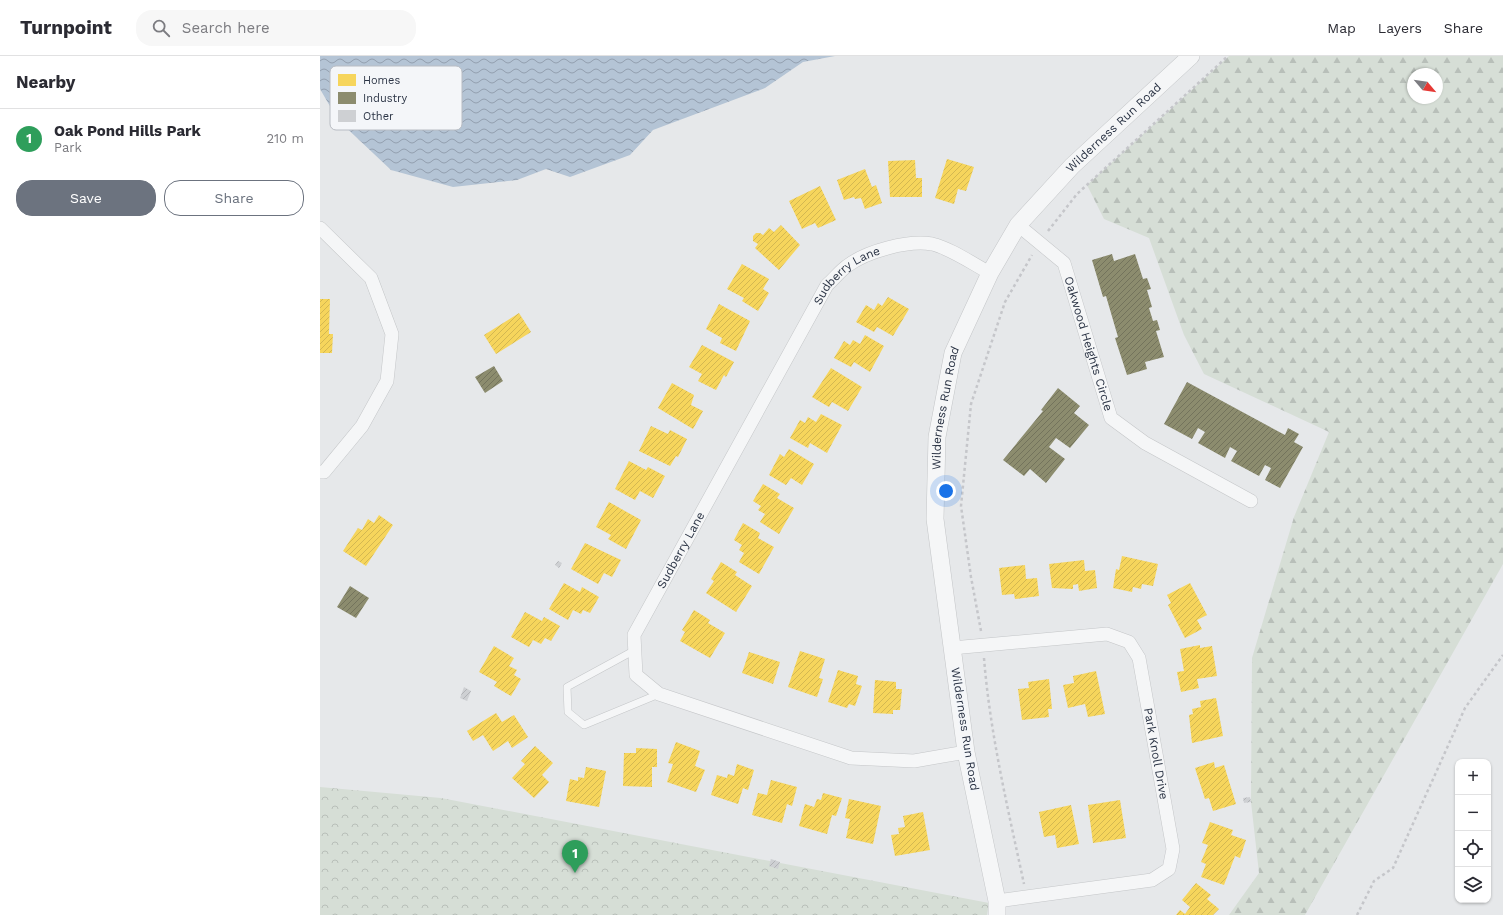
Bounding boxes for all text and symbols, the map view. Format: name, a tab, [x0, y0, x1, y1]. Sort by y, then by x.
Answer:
search box	[136, 10, 416, 46]
text: Turnpoint	[20, 16, 112, 39]
icon: search	[150, 17, 172, 39]
text: Search here	[182, 19, 270, 37]
text: Map	[1327, 20, 1356, 36]
text: Layers	[1378, 20, 1422, 36]
text: Share	[1444, 20, 1483, 36]
legend	[330, 66, 462, 130]
north arrow	[1407, 68, 1443, 104]
text: Nearby	[16, 72, 75, 92]
text: Homes	[363, 74, 400, 87]
street label: Wilderness Run Road	[1063, 80, 1164, 175]
text: Industry	[363, 92, 408, 105]
text: Other	[363, 110, 394, 123]
text: Oak Pond Hills Park	[54, 122, 201, 140]
text: 1	[26, 131, 32, 146]
text: 210 m	[266, 131, 304, 146]
text: Park	[54, 140, 82, 155]
button: Save	[16, 180, 156, 216]
button: Share	[164, 180, 304, 216]
street label: Sudberry Lane	[811, 244, 882, 307]
street label: Oakwood Heights Circle	[1061, 275, 1116, 413]
street label: Wilderness Run Road	[929, 344, 962, 470]
your location	[936, 481, 956, 501]
street label: Sudberry Lane	[654, 509, 708, 591]
street label: Wilderness Run Road	[948, 666, 982, 792]
street label: Park Knoll Drive	[1141, 707, 1171, 801]
map controls	[1455, 759, 1491, 903]
button: +	[1455, 759, 1491, 795]
button: −	[1455, 795, 1491, 831]
button: locate	[1455, 831, 1491, 867]
pin: 1	[562, 840, 588, 873]
button: layers	[1455, 867, 1491, 903]

